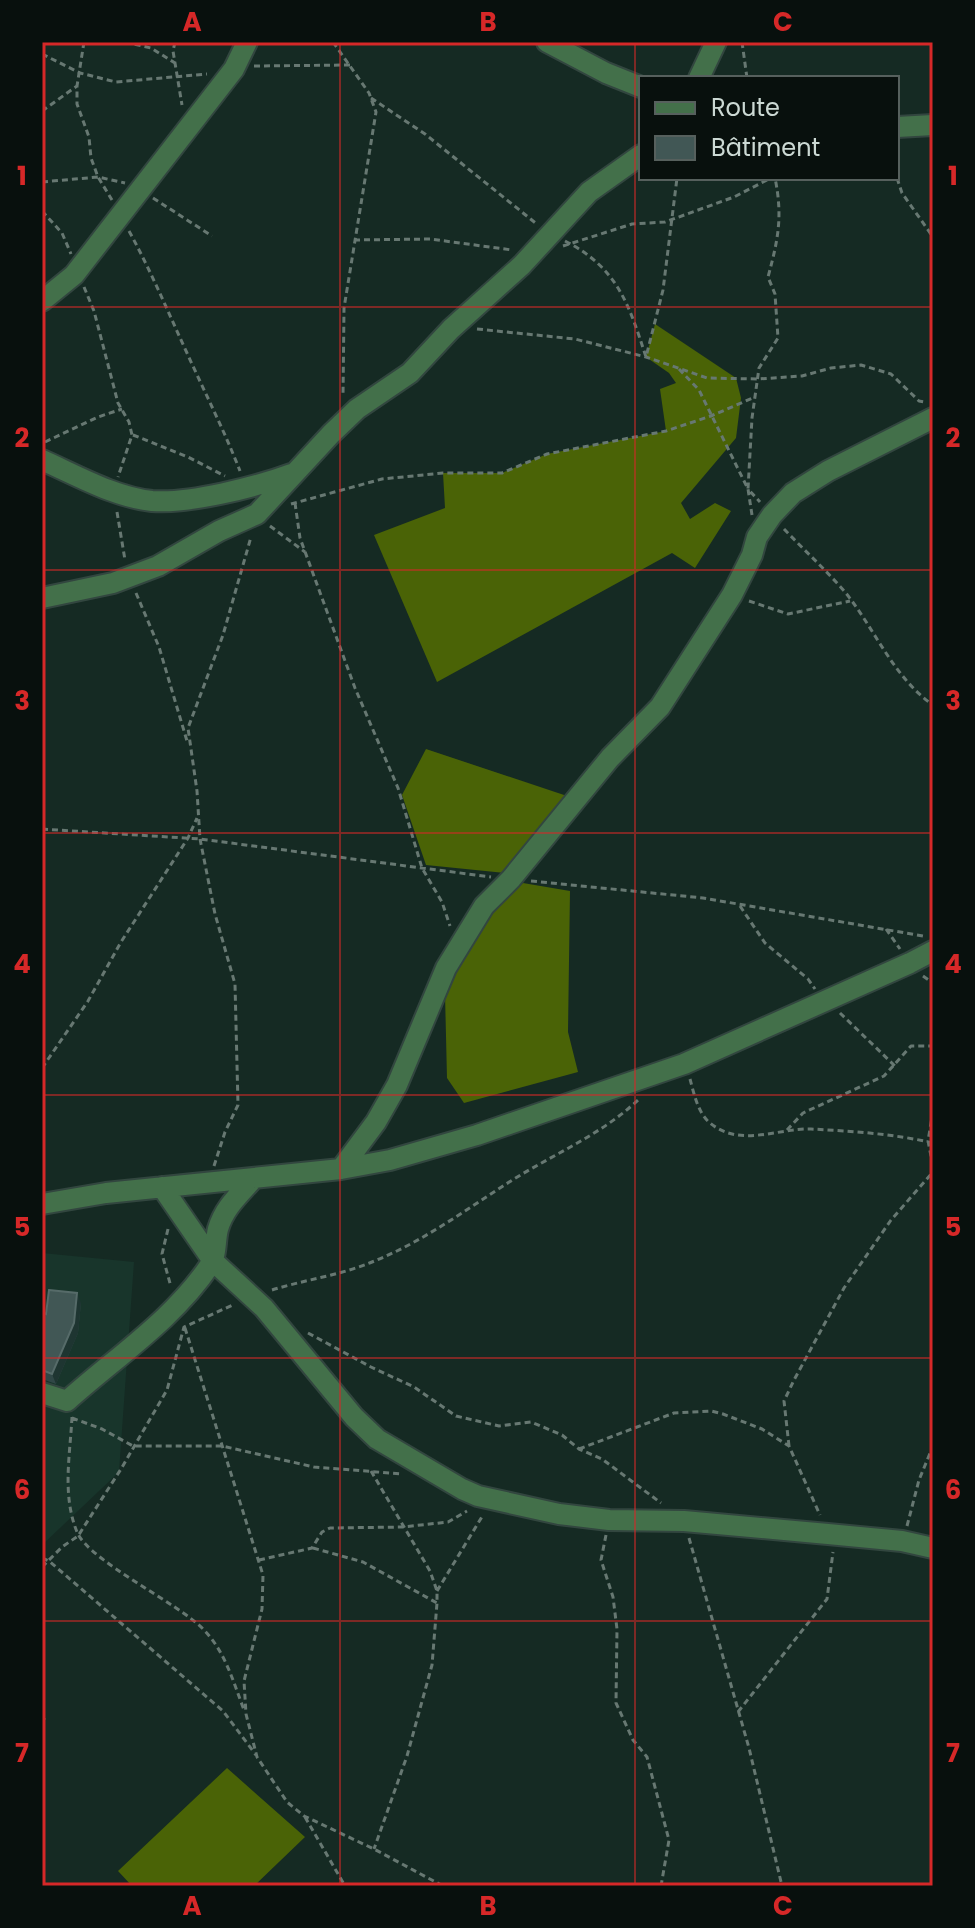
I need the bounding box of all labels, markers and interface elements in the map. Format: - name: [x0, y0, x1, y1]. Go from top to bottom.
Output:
- text: A: [182, 4, 202, 40]
- text: B: [479, 4, 497, 40]
- text: C: [773, 4, 793, 40]
- legend: [639, 76, 899, 180]
- text: Route: [711, 91, 780, 124]
- text: Bâtiment: [711, 131, 820, 164]
- text: 1: [17, 158, 27, 194]
- text: 1: [948, 158, 958, 194]
- text: 2: [15, 420, 30, 456]
- text: 2: [946, 420, 961, 456]
- text: 3: [14, 683, 30, 719]
- text: 3: [945, 683, 961, 719]
- text: 4: [13, 946, 31, 982]
- text: 4: [944, 946, 962, 982]
- text: 5: [14, 1209, 30, 1245]
- text: 5: [945, 1209, 961, 1245]
- text: 6: [14, 1472, 30, 1508]
- text: 6: [945, 1472, 961, 1508]
- text: 7: [15, 1735, 29, 1771]
- text: 7: [946, 1735, 960, 1771]
- text: A: [182, 1888, 202, 1924]
- text: B: [479, 1888, 497, 1924]
- text: C: [773, 1888, 793, 1924]

